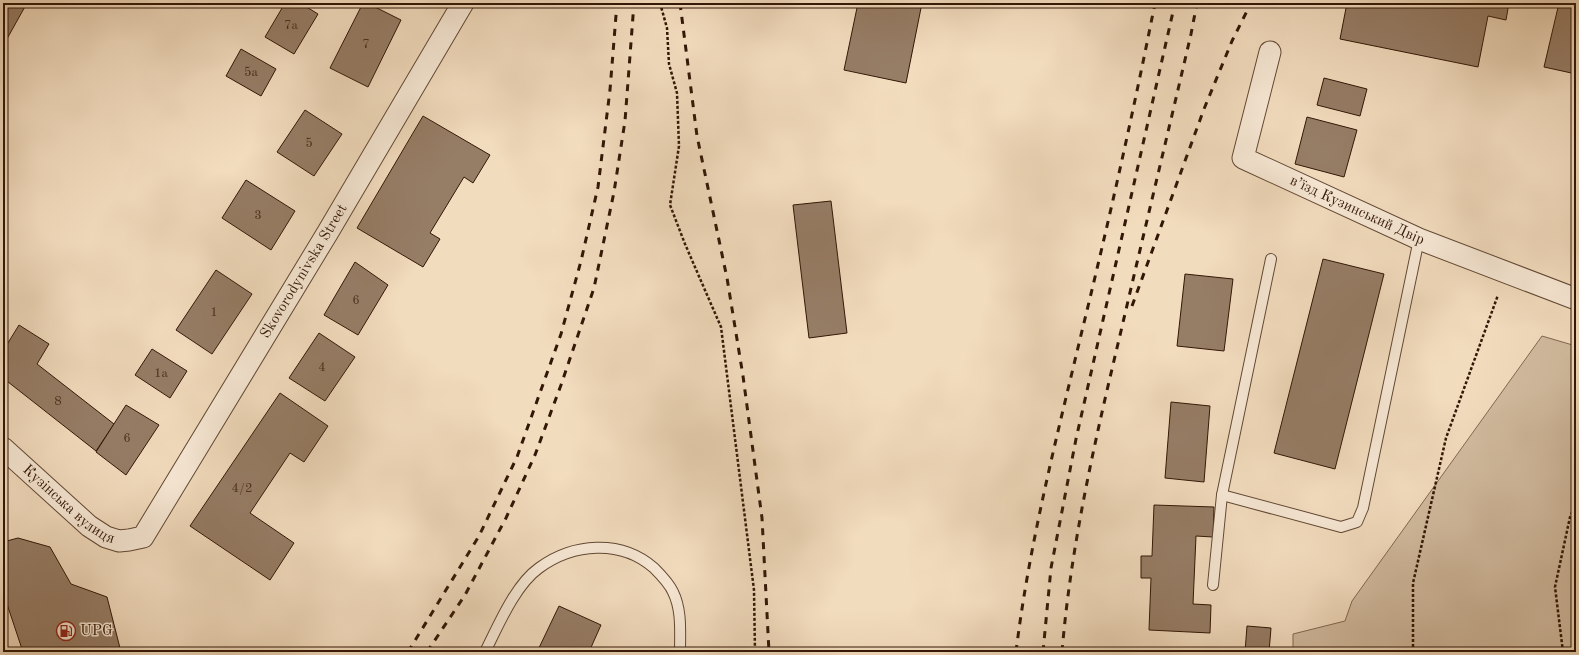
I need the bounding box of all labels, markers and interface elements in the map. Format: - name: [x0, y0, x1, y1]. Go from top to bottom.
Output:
- house number: 7а: [284, 19, 299, 32]
- house number: 7: [362, 38, 370, 51]
- house number: 5а: [244, 66, 259, 79]
- house number: 5: [305, 137, 313, 150]
- street label: в’їзд Кузинський Двір: [1288, 173, 1427, 248]
- street label: Skovorodynivska Street: [258, 202, 350, 341]
- house number: 3: [254, 209, 262, 222]
- house number: 6: [352, 294, 360, 307]
- house number: 1: [210, 306, 218, 319]
- house number: 4: [318, 361, 326, 374]
- house number: 1а: [154, 367, 169, 380]
- house number: 8: [54, 395, 62, 408]
- house number: 6: [123, 432, 131, 445]
- street label: Кузінська вулиця: [20, 462, 116, 547]
- house number: 4/2: [232, 482, 252, 495]
- fuel station icon: UPG: [55, 620, 77, 642]
- place label: UPG: [80, 624, 113, 639]

